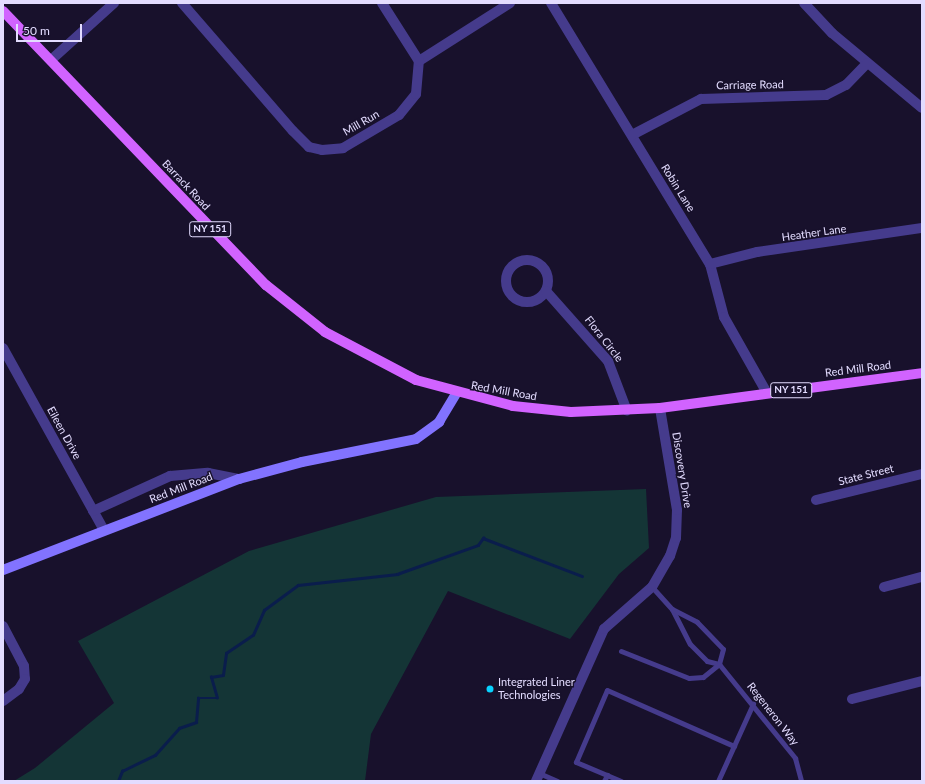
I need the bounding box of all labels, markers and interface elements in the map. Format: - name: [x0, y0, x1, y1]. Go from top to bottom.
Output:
- scale bar: [18, 16, 84, 42]
- text: 50 m: [23, 23, 50, 38]
- street label: Carriage Road: [716, 78, 784, 92]
- street label: Mill Run: [341, 107, 381, 139]
- street label: Barrack Road: [159, 157, 213, 213]
- street label: Robin Lane: [658, 162, 698, 214]
- road number: NY 151: [188, 221, 232, 237]
- street label: Heather Lane: [781, 222, 847, 244]
- street label: Flora Circle: [582, 313, 626, 365]
- street label: Red Mill Road: [824, 358, 892, 380]
- street label: Red Mill Road: [470, 379, 538, 403]
- road number: NY 151: [769, 382, 813, 398]
- street label: Eileen Drive: [44, 404, 84, 462]
- street label: Discovery Drive: [669, 431, 695, 509]
- street label: State Street: [837, 462, 895, 488]
- street label: Red Mill Road: [148, 470, 214, 506]
- place label: Integrated Liner Technologies: [498, 676, 575, 702]
- street label: Regeneron Way: [744, 680, 802, 748]
- marker: Integrated Liner Technologies: [485, 684, 495, 694]

